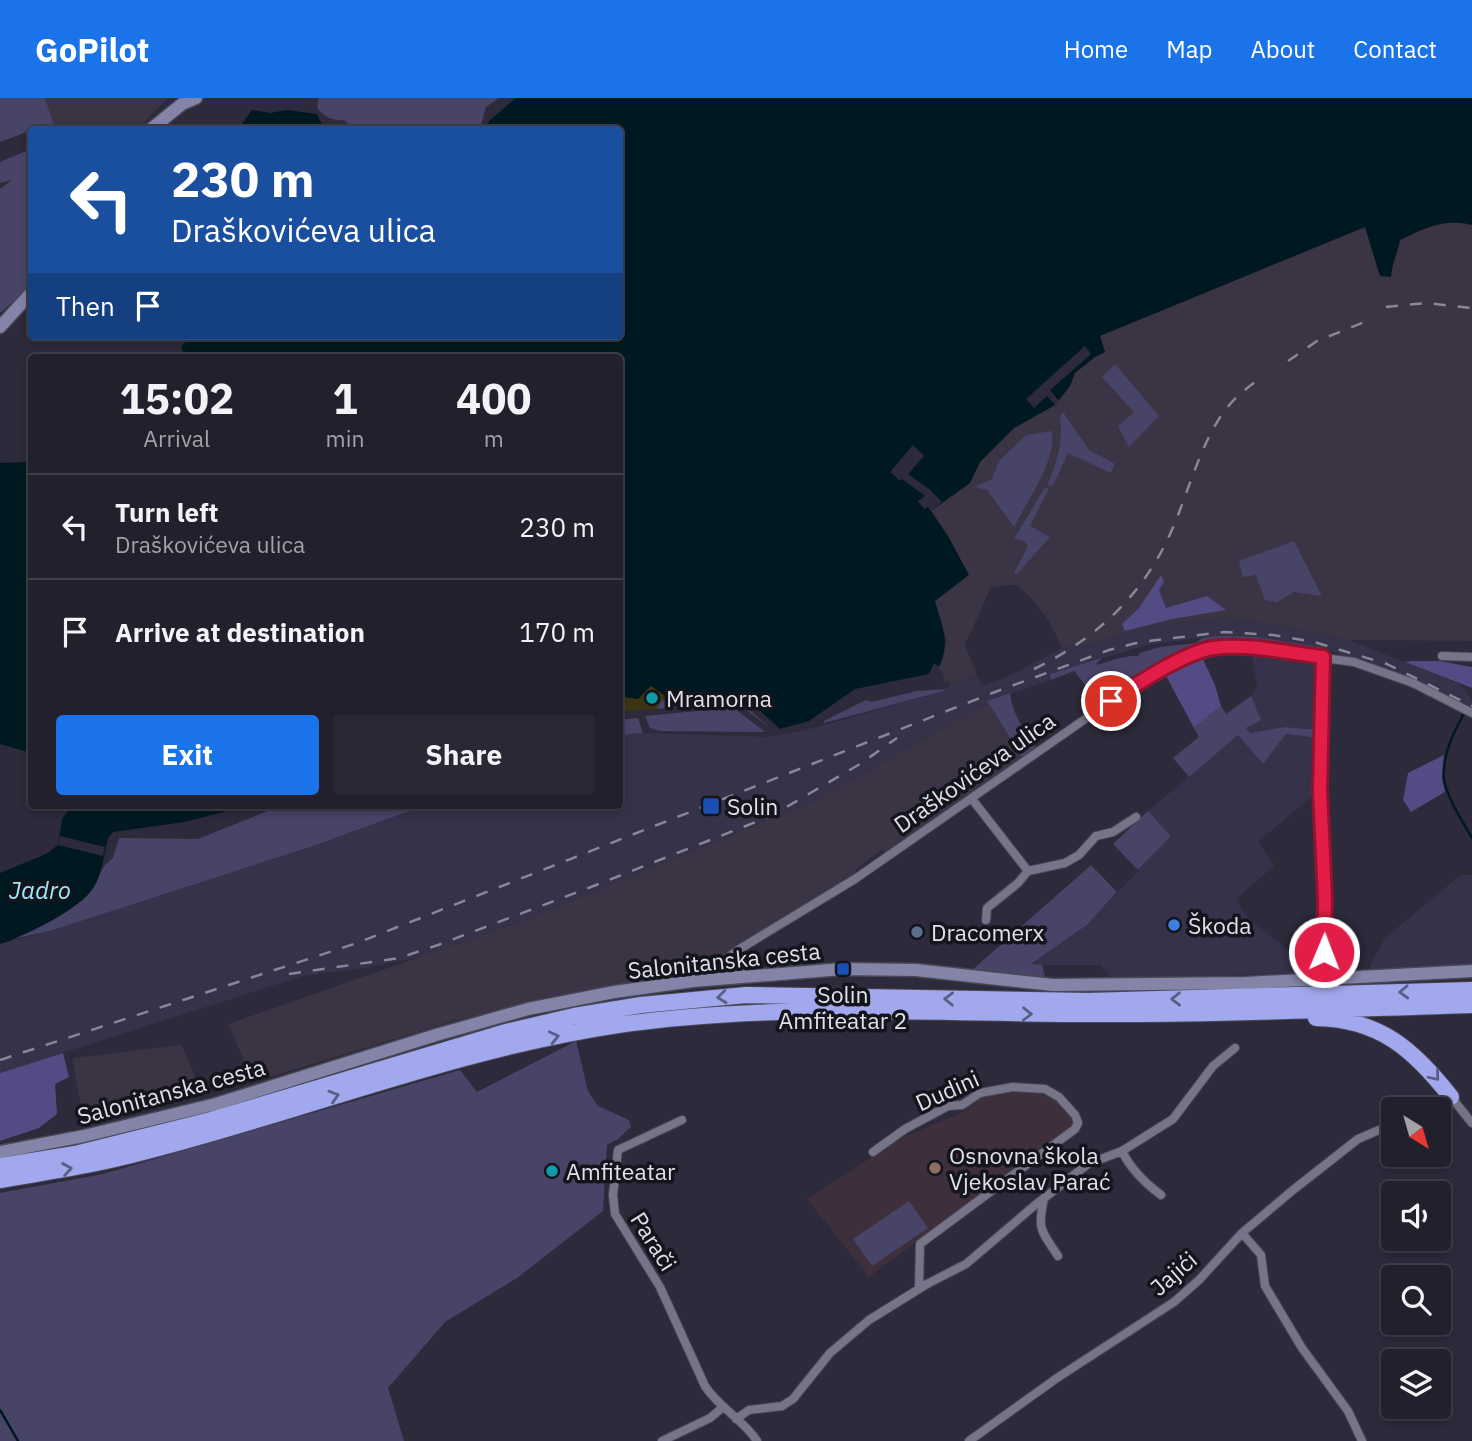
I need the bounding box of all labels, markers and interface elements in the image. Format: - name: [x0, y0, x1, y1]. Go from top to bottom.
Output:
- text: GoPilot: [35, 28, 149, 71]
- text: Home: [1064, 33, 1128, 65]
- text: Map: [1166, 33, 1212, 65]
- text: About: [1250, 33, 1315, 65]
- text: Contact: [1353, 33, 1437, 65]
- text: 230 m: [171, 147, 315, 210]
- icon: left: [56, 154, 147, 245]
- text: Draškovićeva ulica: [171, 209, 436, 251]
- icon: arrive: [129, 287, 167, 325]
- text: Then: [56, 289, 115, 323]
- text: 15:02: [119, 371, 234, 426]
- text: 1: [332, 371, 358, 426]
- text: 400: [456, 371, 532, 426]
- text: Arrival: [143, 423, 210, 453]
- text: min: [326, 423, 364, 453]
- text: m: [484, 423, 504, 453]
- text: Turn left: [115, 495, 218, 529]
- icon: left: [56, 508, 94, 546]
- text: 230 m: [519, 510, 595, 544]
- text: Draškovićeva ulica: [115, 529, 305, 559]
- icon: arrive: [56, 613, 94, 651]
- text: Arrive at destination: [115, 615, 365, 649]
- text: 170 m: [519, 615, 595, 649]
- pin: [1081, 671, 1141, 731]
- icon: arrive: [1092, 682, 1130, 720]
- place label: Mramorna: [666, 683, 772, 713]
- marker: Mramorna: [644, 690, 660, 706]
- street label: Draškovićeva ulica: [887, 705, 1061, 839]
- button: Exit: [56, 715, 319, 795]
- button: Share: [333, 715, 595, 795]
- place label: Solin: [727, 791, 778, 821]
- marker: Solin: [701, 796, 721, 816]
- water label: Jadro: [9, 874, 71, 906]
- place label: Škoda: [1188, 910, 1252, 940]
- position arrow: [1287, 915, 1361, 989]
- place label: Dracomerx: [931, 917, 1045, 947]
- marker: Škoda: [1166, 917, 1182, 933]
- marker: Dracomerx: [909, 924, 925, 940]
- street label: Salonitanska cesta: [626, 935, 822, 985]
- marker: Solin Amfiteatar 2: [835, 961, 851, 977]
- place label: Solin Amfiteatar 2: [779, 979, 907, 1035]
- one-way arrow: [1398, 984, 1409, 999]
- one-way arrow: [716, 989, 727, 1004]
- one-way arrow: [943, 991, 954, 1007]
- one-way arrow: [1171, 991, 1181, 1007]
- one-way arrow: [1023, 1006, 1033, 1022]
- one-way arrow: [548, 1031, 560, 1046]
- street label: Salonitanska cesta: [74, 1051, 268, 1131]
- street label: Dudini: [911, 1063, 983, 1117]
- one-way arrow: [1426, 1068, 1439, 1081]
- one-way arrow: [328, 1090, 340, 1105]
- north arrow: [1381, 1097, 1451, 1167]
- map controls: [1381, 1097, 1451, 1419]
- place label: Osnovna škola Vjekoslav Parać: [949, 1140, 1110, 1196]
- place label: Amfiteatar: [566, 1156, 676, 1186]
- marker: Osnovna škola Vjekoslav Parać: [927, 1160, 943, 1176]
- one-way arrow: [61, 1162, 73, 1177]
- marker: Amfiteatar: [544, 1163, 560, 1179]
- button: sound: [1381, 1181, 1451, 1251]
- street label: Parači: [624, 1206, 684, 1276]
- street label: Jajići: [1143, 1244, 1203, 1302]
- button: search: [1381, 1265, 1451, 1335]
- button: layers: [1381, 1349, 1451, 1419]

